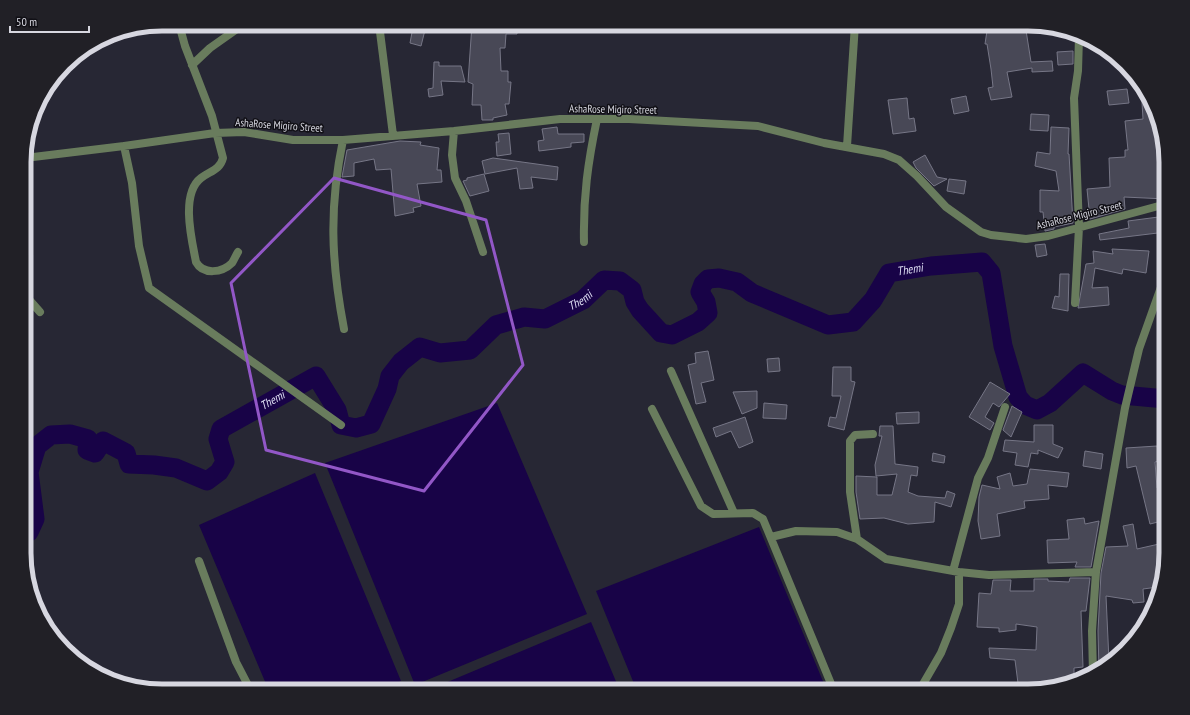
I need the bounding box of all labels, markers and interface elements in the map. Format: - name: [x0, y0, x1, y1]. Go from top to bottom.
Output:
- scale bar: [10, 8, 89, 34]
- text: 50 m: [16, 14, 37, 29]
- street label: AshaRose Migiro Street: [569, 101, 657, 117]
- street label: AshaRose Migiro Street: [235, 115, 323, 135]
- street label: AshaRose Migiro Street: [1035, 198, 1123, 232]
- water label: Themi: [896, 259, 925, 279]
- water label: Themi: [565, 286, 596, 313]
- water label: Themi: [257, 386, 288, 413]

